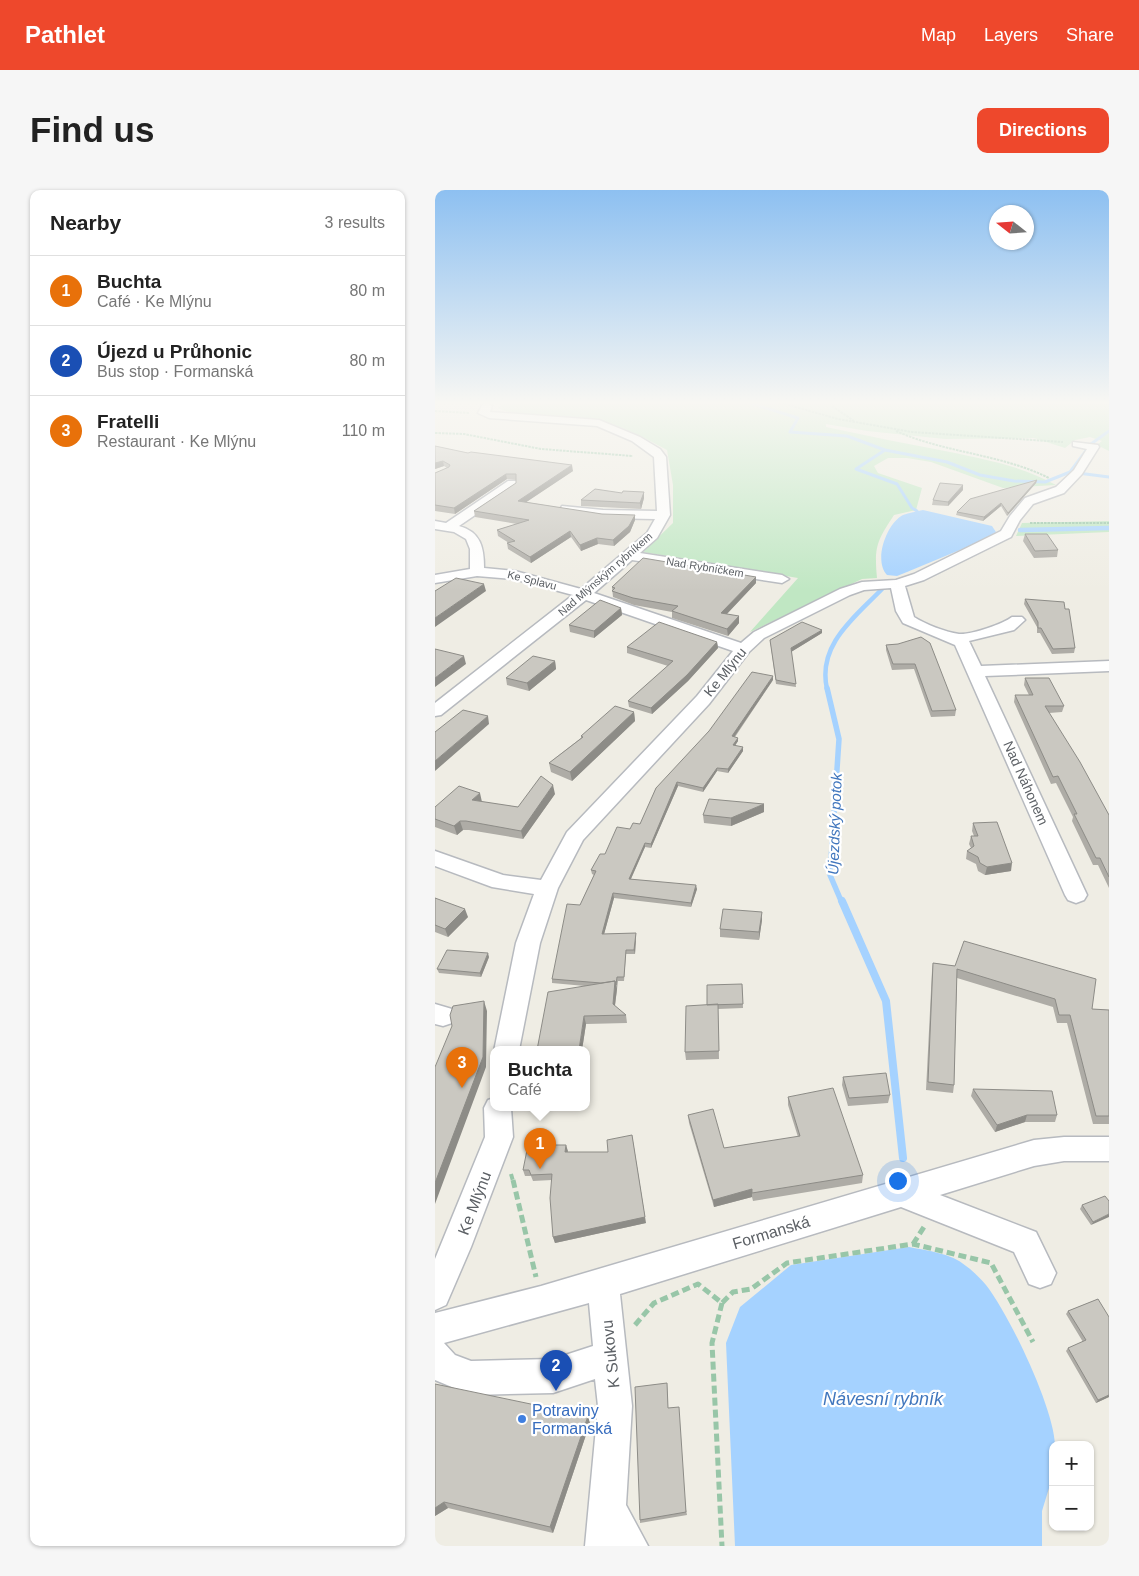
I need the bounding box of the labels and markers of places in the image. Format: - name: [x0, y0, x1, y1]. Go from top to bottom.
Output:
- pin: 3: [446, 1047, 478, 1088]
- pin: 1: [524, 1128, 556, 1169]
- pin: 2: [540, 1350, 572, 1391]
- place label: Potraviny Formanská: [532, 1402, 612, 1437]
- marker: Potraviny Formanská: [516, 1413, 528, 1425]

